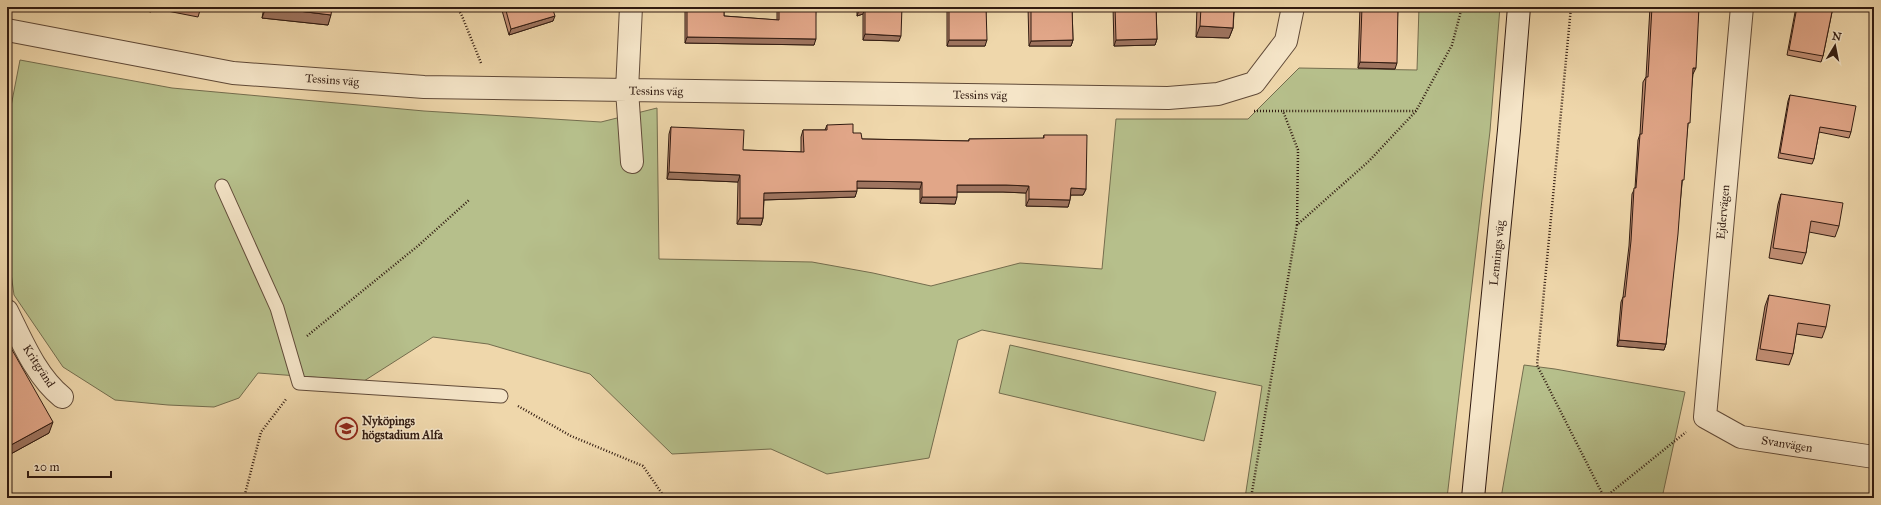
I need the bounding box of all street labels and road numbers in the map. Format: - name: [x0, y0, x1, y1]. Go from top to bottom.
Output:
- street label: Tessins väg: [304, 71, 360, 90]
- street label: Tessins väg: [629, 84, 684, 99]
- street label: Tessins väg: [953, 88, 1008, 103]
- street label: Ejdervägen: [1714, 183, 1733, 240]
- street label: Lennings väg: [1487, 219, 1508, 286]
- street label: Kritgränd: [19, 342, 58, 391]
- street label: Svanvägen: [1760, 433, 1814, 456]

